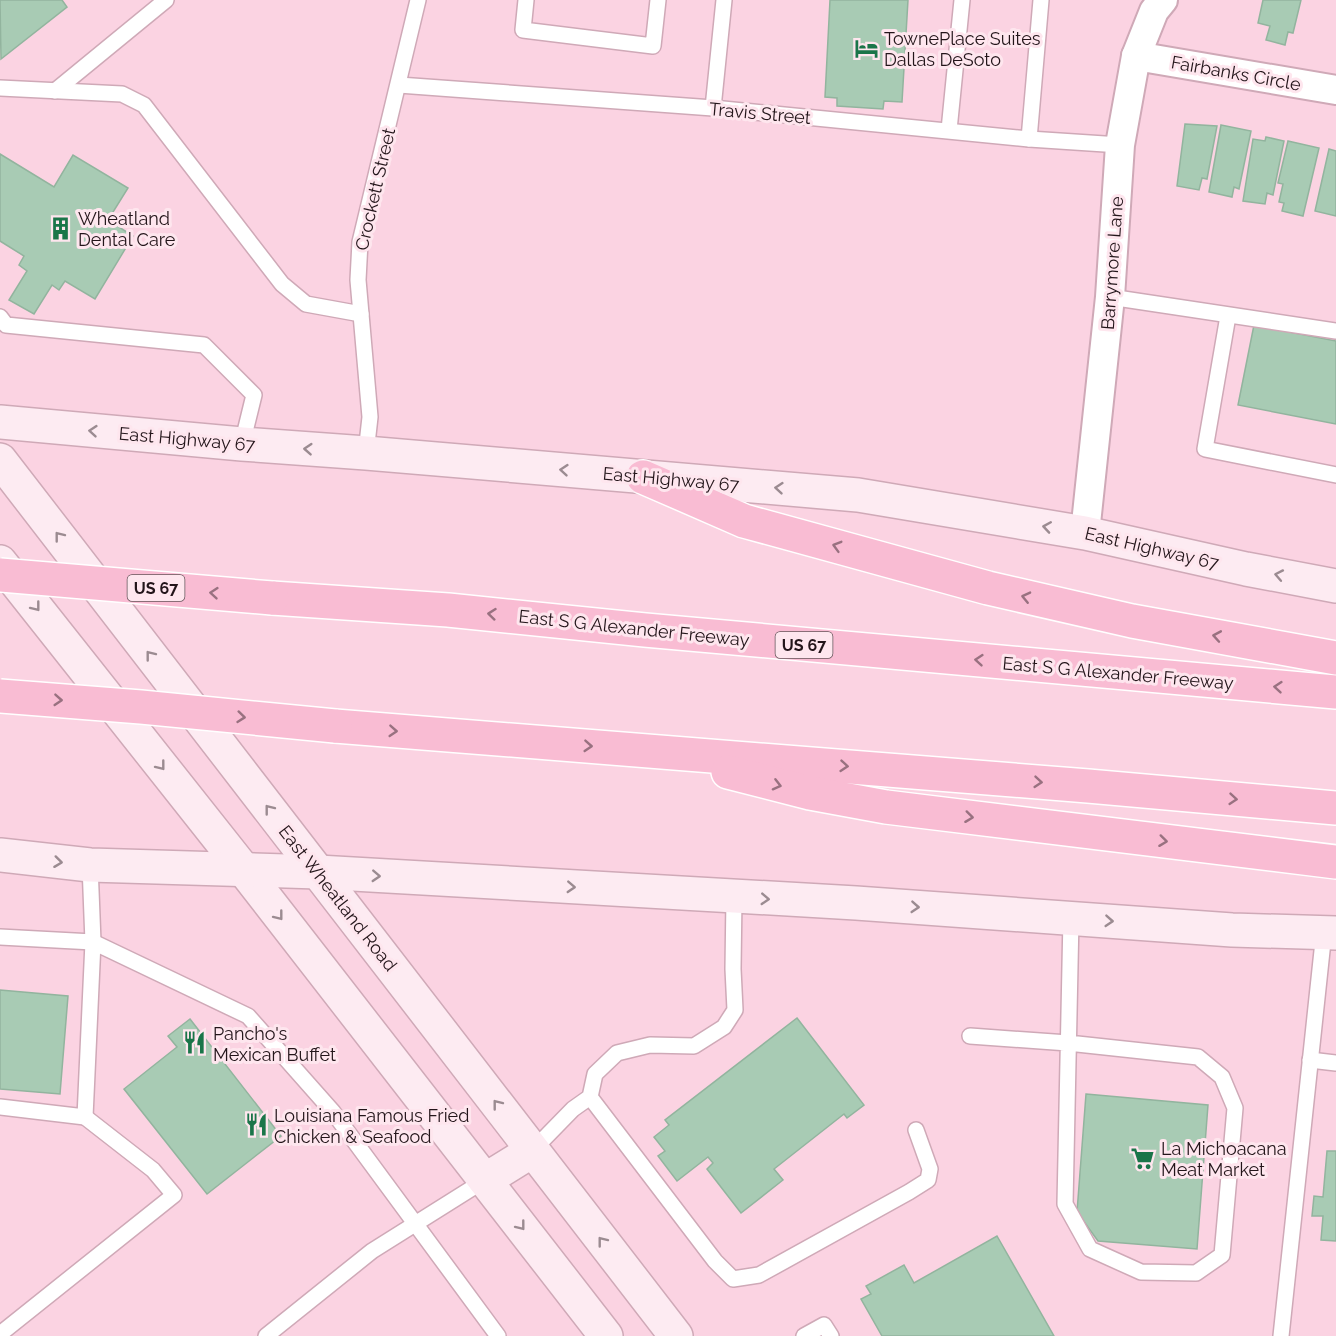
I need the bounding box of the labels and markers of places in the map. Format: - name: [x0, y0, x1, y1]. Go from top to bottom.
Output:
- place label: TownePlace Suites Dallas DeSoto: [884, 28, 1041, 70]
- hotel icon: TownePlace Suites Dallas DeSoto: [853, 35, 879, 61]
- place label: Wheatland Dental Care: [78, 208, 176, 250]
- building icon: Wheatland Dental Care: [47, 215, 73, 241]
- place label: Pancho's Mexican Buffet: [213, 1023, 336, 1065]
- restaurant icon: Pancho's Mexican Buffet: [182, 1030, 208, 1056]
- place label: Louisiana Famous Fried Chicken & Seafood: [274, 1105, 469, 1147]
- restaurant icon: Louisiana Famous Fried Chicken & Seafood: [243, 1112, 269, 1138]
- place label: La Michoacana Meat Market: [1161, 1138, 1287, 1180]
- supermarket icon: La Michoacana Meat Market: [1130, 1145, 1156, 1171]

